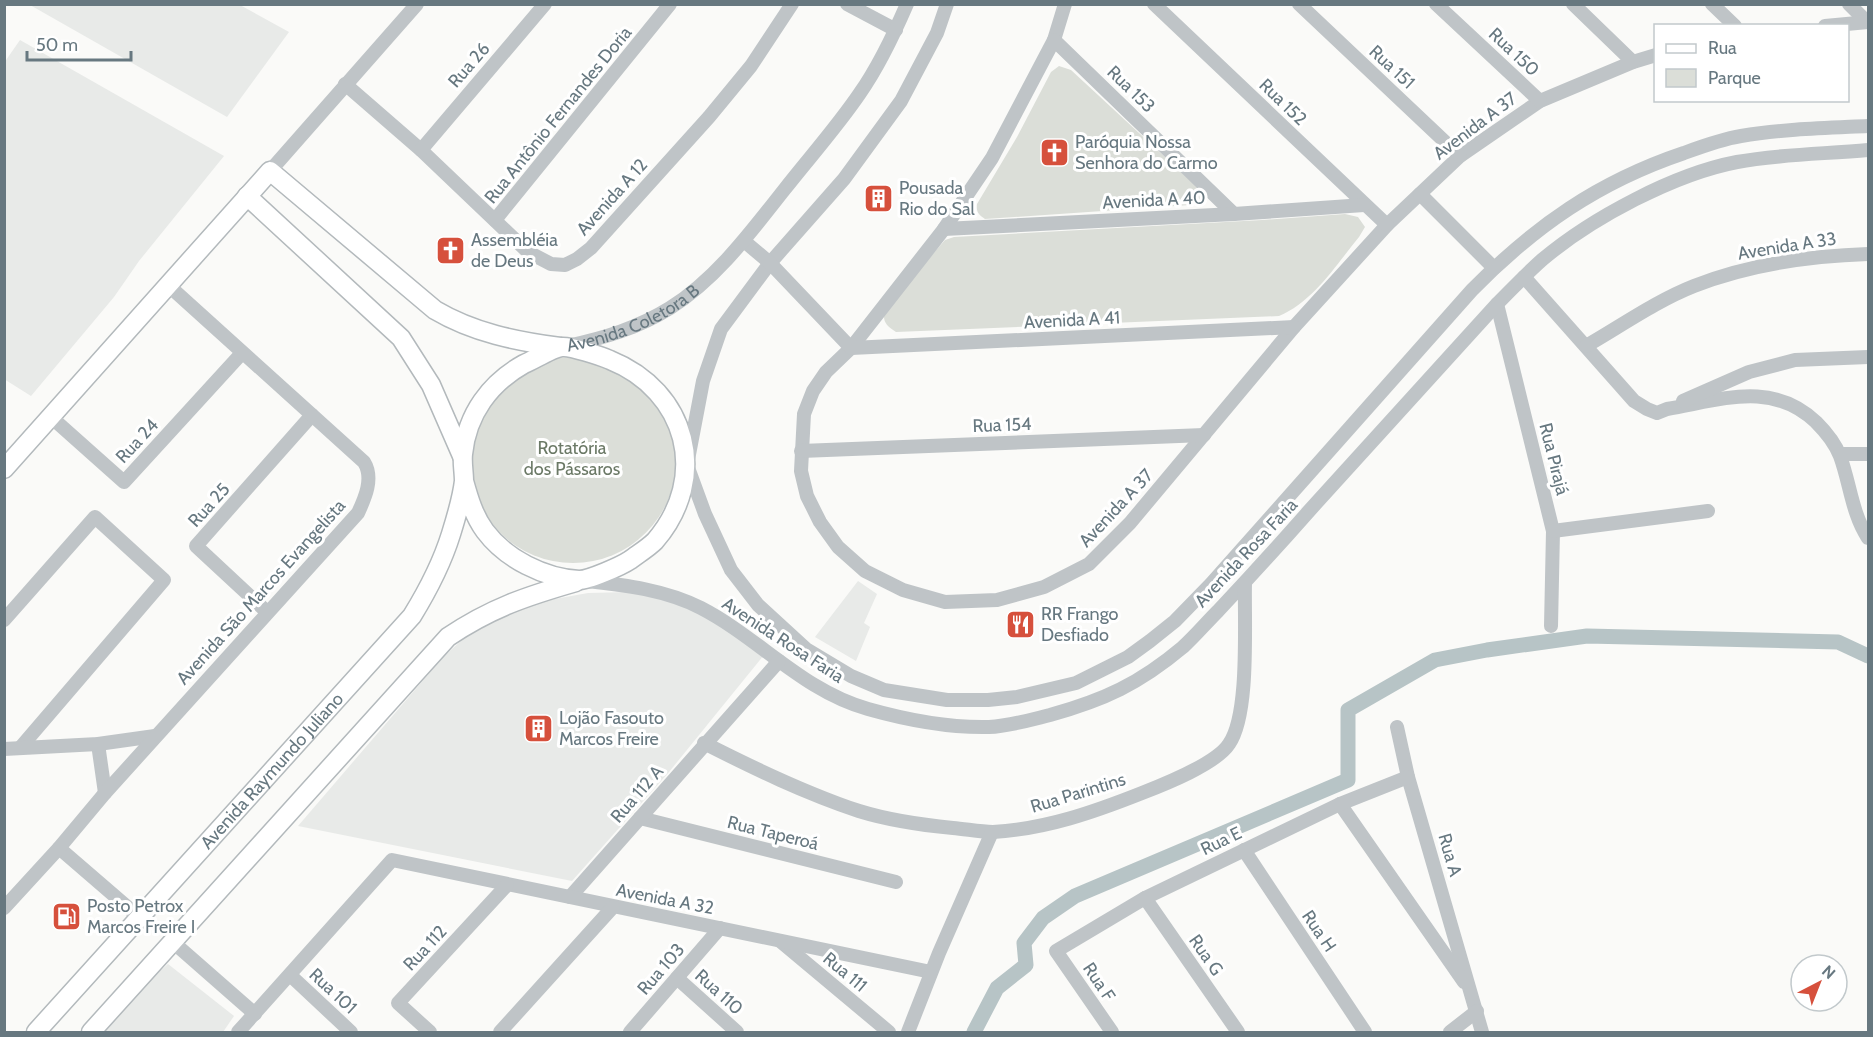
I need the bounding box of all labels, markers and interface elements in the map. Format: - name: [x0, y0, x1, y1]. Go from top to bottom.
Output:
- street label: Rua Antônio Fernandes Doria: [480, 22, 636, 208]
- street label: Rua 150: [1484, 23, 1544, 81]
- scale bar: [27, 24, 130, 62]
- legend: [1654, 24, 1849, 102]
- text: 50 m: [36, 34, 78, 56]
- text: Rua: [1708, 37, 1737, 59]
- street label: Rua 26: [444, 38, 494, 92]
- street label: Rua 151: [1365, 40, 1419, 94]
- street label: Rua 153: [1102, 61, 1160, 117]
- text: Parque: [1708, 67, 1761, 89]
- street label: Rua 152: [1255, 74, 1311, 130]
- street label: Avenida A 37: [1429, 87, 1521, 165]
- place label: Paróquia Nossa Senhora do Carmo: [1075, 131, 1218, 174]
- church icon: Paróquia Nossa Senhora do Carmo: [1038, 136, 1070, 168]
- street label: Avenida A 12: [572, 154, 652, 240]
- place label: Pousada Rio do Sal: [899, 177, 976, 220]
- building icon: Pousada Rio do Sal: [862, 182, 894, 214]
- street label: Avenida A 40: [1102, 186, 1206, 214]
- street label: Avenida A 33: [1736, 227, 1838, 265]
- place label: Assembléia de Deus: [471, 229, 558, 272]
- church icon: Assembléia de Deus: [434, 234, 466, 266]
- street label: Avenida Coletora B: [565, 279, 704, 357]
- street label: Avenida A 41: [1023, 306, 1121, 334]
- street label: Rua 154: [972, 413, 1032, 437]
- street label: Rua 24: [111, 414, 163, 468]
- street label: Rua Pirajá: [1534, 421, 1574, 498]
- park label: Rotatória dos Pássaros: [524, 437, 620, 480]
- street label: Avenida A 37: [1074, 464, 1158, 552]
- street label: Rua 25: [183, 478, 235, 532]
- street label: Avenida Rosa Faria: [1190, 494, 1302, 612]
- street label: Avenida São Marcos Evangelista: [172, 495, 350, 689]
- street label: Avenida Rosa Faria: [718, 592, 848, 688]
- place label: RR Frango Desfiado: [1041, 603, 1119, 646]
- restaurant icon: RR Frango Desfiado: [1004, 608, 1036, 640]
- street label: Avenida Raymundo Juliano: [196, 688, 348, 854]
- place label: Lojão Fasouto Marcos Freire: [559, 707, 664, 750]
- building icon: Lojão Fasouto Marcos Freire: [522, 712, 554, 744]
- street label: Rua 112 A: [606, 761, 668, 827]
- street label: Rua Parintins: [1028, 768, 1128, 818]
- street label: Rua Taperoá: [725, 811, 821, 855]
- street label: Rua E: [1197, 822, 1245, 860]
- street label: Rua A: [1433, 831, 1467, 879]
- street label: Avenida A 32: [614, 879, 716, 919]
- place label: Posto Petrox Marcos Freire I: [87, 895, 195, 938]
- fuel station icon: Posto Petrox Marcos Freire I: [50, 900, 82, 932]
- street label: Rua H: [1297, 906, 1341, 956]
- street label: Rua 112: [399, 921, 451, 975]
- street label: Rua G: [1184, 930, 1228, 980]
- street label: Rua 103: [633, 939, 689, 999]
- street label: Rua 111: [819, 947, 871, 997]
- north arrow: [1789, 953, 1849, 1013]
- street label: Rua F: [1078, 958, 1120, 1006]
- text: N: [1818, 961, 1839, 983]
- street label: Rua 101: [305, 963, 361, 1019]
- street label: Rua 110: [690, 965, 748, 1019]

